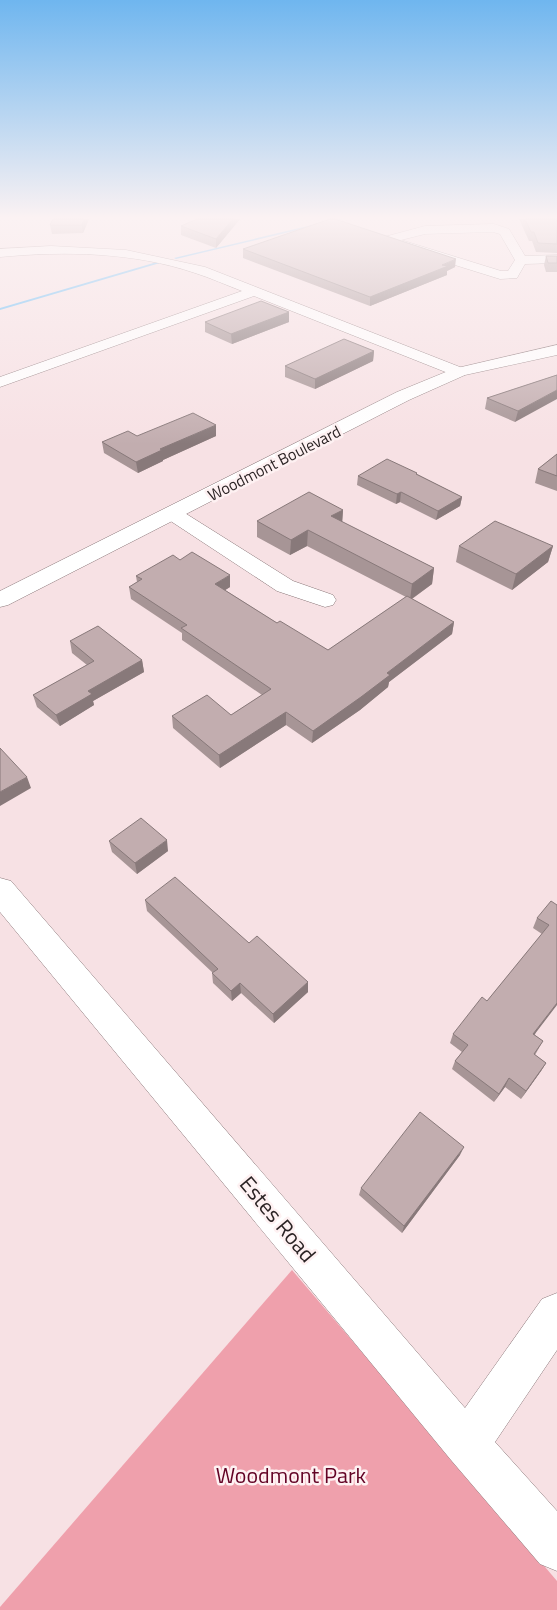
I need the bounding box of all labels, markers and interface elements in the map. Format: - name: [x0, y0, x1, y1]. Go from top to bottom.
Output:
- street label: Woodmont Boulevard: [203, 419, 345, 507]
- street label: Estes Road: [232, 1168, 324, 1270]
- park label: Woodmont Park: [216, 1458, 367, 1492]

